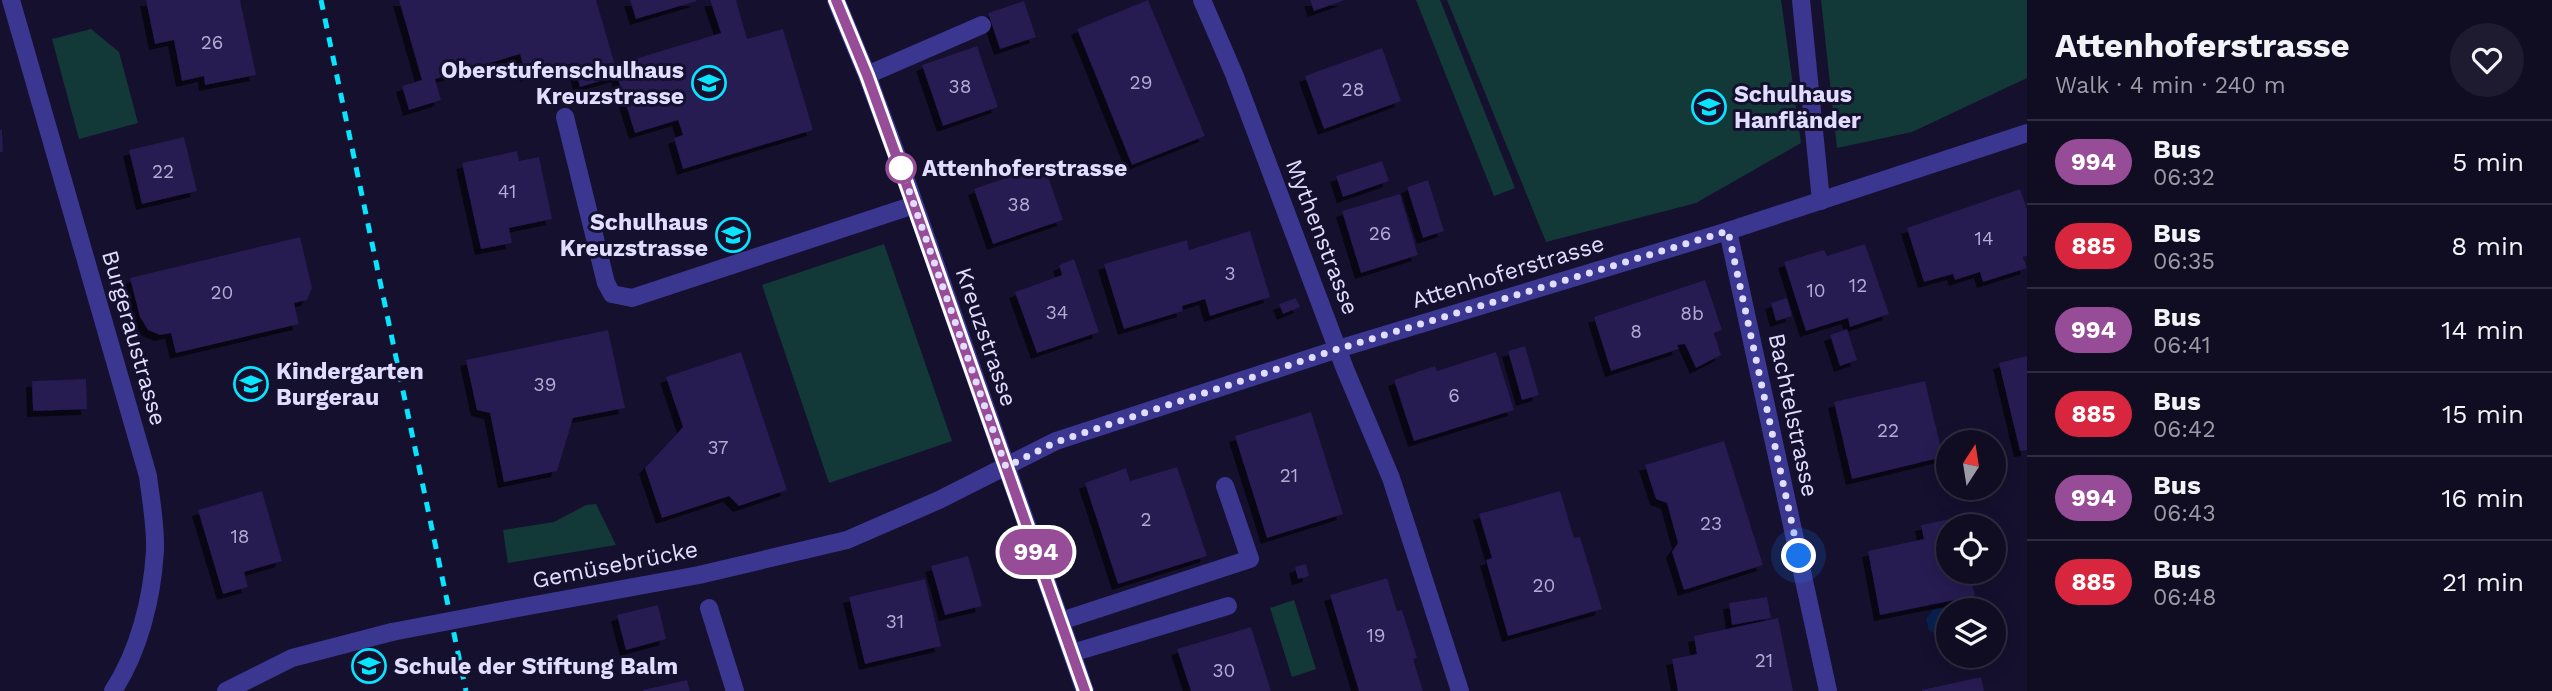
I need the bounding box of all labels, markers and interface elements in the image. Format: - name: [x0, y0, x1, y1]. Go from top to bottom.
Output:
- button: heart: [2450, 23, 2524, 97]
- text: Attenhoferstrasse: [2055, 26, 2350, 65]
- house number: 26: [201, 31, 223, 54]
- place label: Oberstufenschulhaus Kreuzstrasse: [441, 57, 684, 110]
- school or university icon: Oberstufenschulhaus Kreuzstrasse: [690, 64, 728, 102]
- house number: 29: [1130, 71, 1152, 94]
- text: Walk · 4 min · 240 m: [2055, 72, 2286, 99]
- house number: 38: [949, 75, 971, 98]
- house number: 28: [1342, 78, 1364, 101]
- place label: Schulhaus Hanfländer: [1734, 81, 1861, 134]
- school or university icon: Schulhaus Hanfländer: [1690, 88, 1728, 126]
- text: Bus: [2153, 134, 2201, 164]
- text: 5 min: [2452, 147, 2524, 177]
- text: 994: [2071, 148, 2116, 176]
- marker: Attenhoferstrasse: [886, 153, 916, 183]
- place label: Attenhoferstrasse: [922, 155, 1127, 182]
- street label: Mythenstrasse: [1280, 155, 1364, 319]
- house number: 22: [152, 160, 174, 183]
- text: 06:32: [2153, 164, 2215, 191]
- house number: 41: [498, 180, 516, 203]
- house number: 38: [1008, 193, 1030, 216]
- place label: Schulhaus Kreuzstrasse: [560, 209, 708, 262]
- school or university icon: Schulhaus Kreuzstrasse: [714, 216, 752, 254]
- text: Bus: [2153, 218, 2201, 248]
- house number: 26: [1369, 222, 1391, 245]
- house number: 14: [1974, 227, 1994, 250]
- street label: Attenhoferstrasse: [1409, 230, 1607, 314]
- text: 8 min: [2451, 231, 2524, 261]
- text: 885: [2071, 232, 2116, 260]
- street label: Burgeraustrasse: [96, 247, 172, 429]
- text: 06:35: [2153, 248, 2215, 275]
- house number: 3: [1224, 262, 1236, 285]
- street label: Kreuzstrasse: [950, 264, 1022, 410]
- house number: 12: [1849, 274, 1867, 297]
- house number: 10: [1806, 279, 1826, 302]
- house number: 20: [211, 281, 233, 304]
- house number: 34: [1046, 301, 1068, 324]
- house number: 8b: [1680, 302, 1704, 325]
- text: Bus: [2153, 302, 2201, 332]
- text: 14 min: [2441, 315, 2524, 345]
- text: 994: [2071, 316, 2116, 344]
- house number: 8: [1630, 320, 1642, 343]
- street label: Bachtelstrasse: [1763, 331, 1823, 499]
- text: 06:41: [2153, 332, 2211, 359]
- place label: Kindergarten Burgerau: [276, 358, 424, 411]
- school or university icon: Kindergarten Burgerau: [232, 365, 270, 403]
- house number: 39: [534, 373, 556, 396]
- house number: 6: [1448, 384, 1460, 407]
- text: Bus: [2153, 386, 2201, 416]
- text: 15 min: [2442, 399, 2524, 429]
- text: 885: [2071, 400, 2116, 428]
- text: 06:42: [2153, 416, 2216, 443]
- house number: 22: [1877, 419, 1899, 442]
- north arrow: [1936, 430, 2006, 500]
- map controls: [1936, 430, 2006, 668]
- house number: 37: [708, 436, 728, 459]
- house number: 21: [1280, 464, 1298, 487]
- text: Bus: [2153, 470, 2201, 500]
- text: 16 min: [2441, 483, 2524, 513]
- text: 994: [2071, 484, 2116, 512]
- text: 06:43: [2153, 500, 2216, 527]
- house number: 2: [1140, 508, 1152, 531]
- house number: 23: [1700, 512, 1722, 535]
- button: locate: [1936, 514, 2006, 584]
- house number: 18: [230, 525, 250, 548]
- line badge: 994: [996, 529, 1076, 575]
- street label: Gemüsebrücke: [530, 536, 700, 594]
- text: 994: [1013, 538, 1059, 566]
- your location: [1781, 538, 1816, 573]
- text: Bus: [2153, 554, 2201, 584]
- text: 21 min: [2442, 567, 2524, 597]
- text: 885: [2071, 568, 2116, 596]
- house number: 20: [1533, 574, 1555, 597]
- text: 06:48: [2153, 584, 2216, 611]
- button: layers: [1936, 598, 2006, 668]
- house number: 31: [886, 610, 904, 633]
- house number: 19: [1366, 624, 1386, 647]
- school or university icon: Schule der Stiftung Balm: [350, 647, 388, 685]
- house number: 21: [1755, 649, 1773, 672]
- place label: Schule der Stiftung Balm: [394, 653, 678, 680]
- house number: 30: [1213, 659, 1235, 682]

